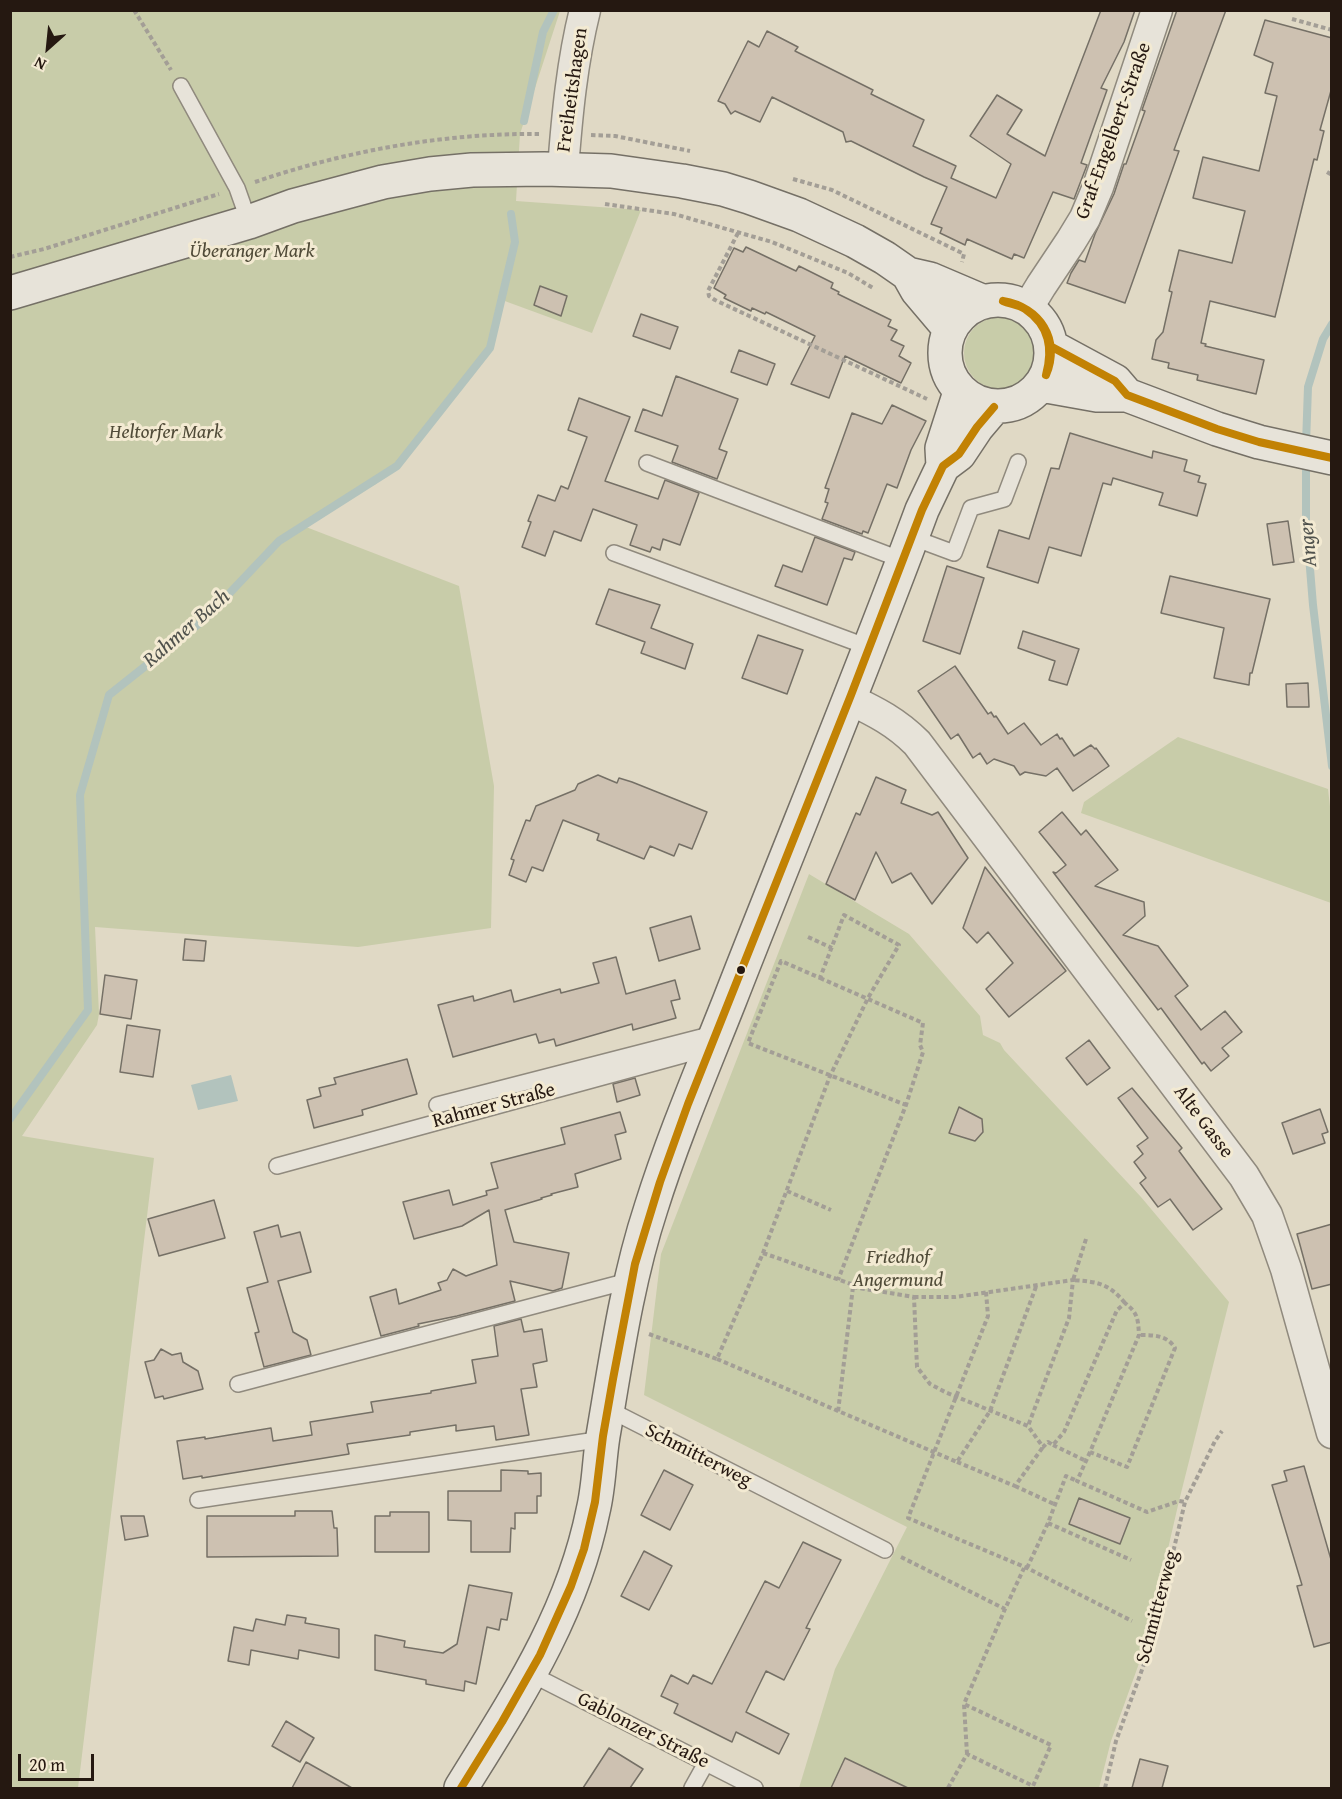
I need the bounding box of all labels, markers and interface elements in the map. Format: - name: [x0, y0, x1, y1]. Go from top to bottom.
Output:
- north arrow: [18, 18, 78, 78]
- street label: Freiheitshagen: [552, 26, 594, 154]
- street label: Graf-Engelbert-Straße: [1071, 39, 1157, 223]
- text: N: [30, 51, 50, 77]
- park label: Überanger Mark: [189, 240, 315, 264]
- park label: Heltorfer Mark: [109, 421, 223, 445]
- water label: Anger: [1294, 518, 1324, 568]
- water label: Rahmer Bach: [139, 585, 235, 673]
- unlabelled marker: [735, 964, 747, 976]
- street label: Rahmer Straße: [430, 1078, 558, 1134]
- street label: Alte Gasse: [1168, 1081, 1238, 1163]
- park label: Friedhof Angermund: [853, 1246, 943, 1293]
- street label: Schmitterweg: [641, 1419, 755, 1493]
- street label: Schmitterweg: [1131, 1548, 1185, 1666]
- street label: Gablonzer Straße: [573, 1687, 713, 1775]
- scale bar: [21, 1742, 98, 1780]
- text: 20 m: [29, 1751, 65, 1778]

